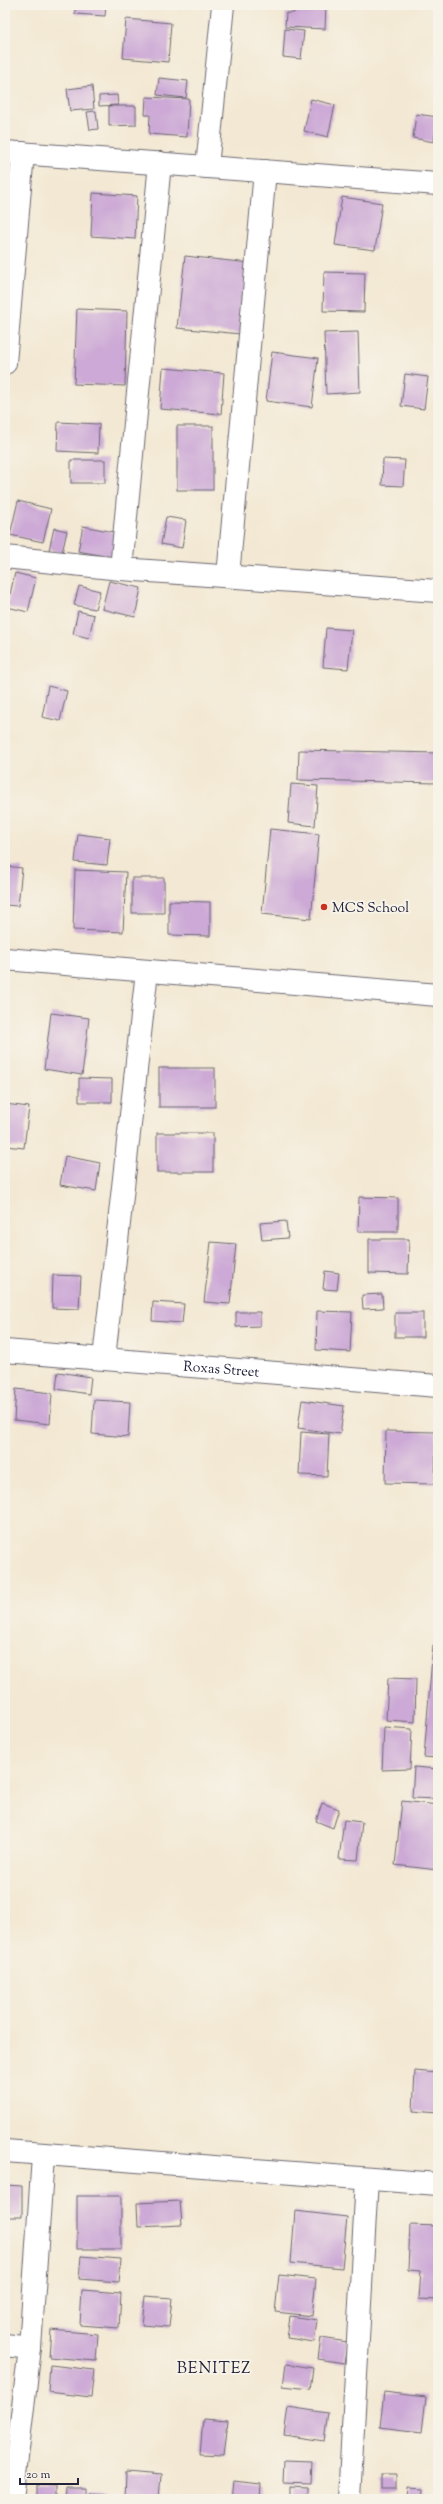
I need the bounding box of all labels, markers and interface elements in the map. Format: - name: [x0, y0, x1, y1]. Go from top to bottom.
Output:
- place label: MCS School: [332, 899, 409, 919]
- marker: MCS School: [319, 902, 329, 912]
- street label: Roxas Street: [182, 1357, 260, 1384]
- district label: BENITEZ: [177, 2358, 251, 2381]
- scale bar: [20, 2460, 78, 2486]
- text: 20 m: [26, 2466, 51, 2484]

